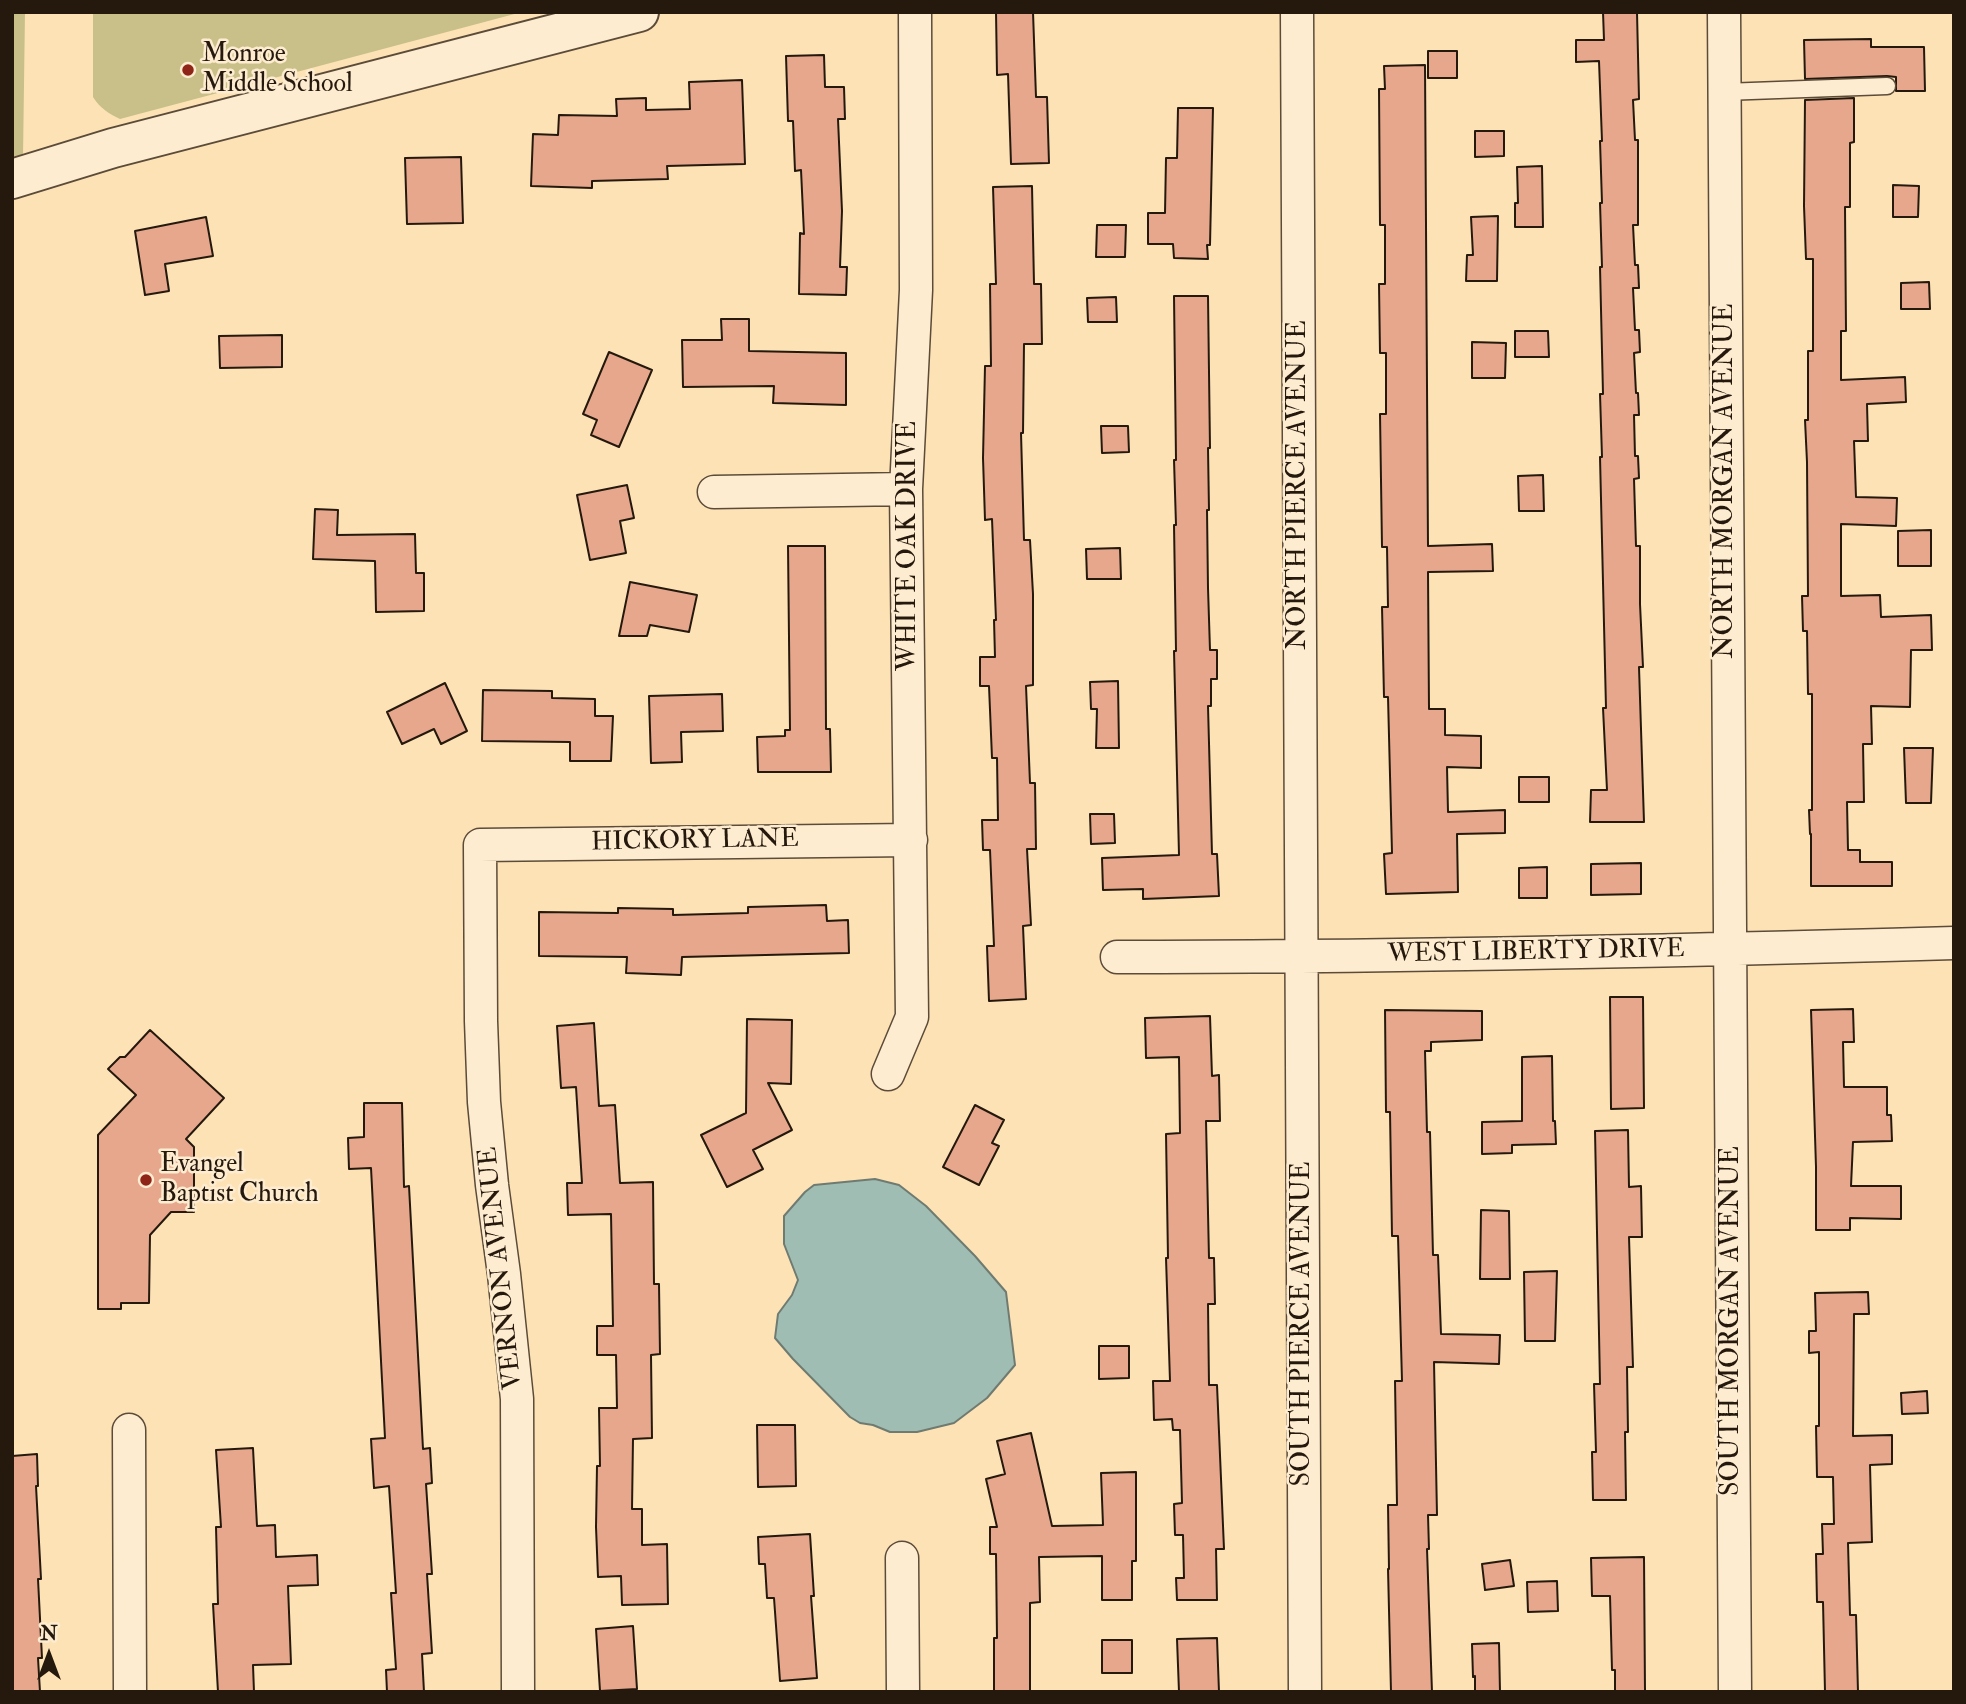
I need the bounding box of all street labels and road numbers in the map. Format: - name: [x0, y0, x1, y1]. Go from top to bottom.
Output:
- street label: NORTH MORGAN AVENUE: [1710, 304, 1742, 658]
- street label: NORTH PIERCE AVENUE: [1283, 320, 1315, 650]
- street label: WHITE OAK DRIVE: [893, 421, 925, 671]
- street label: HICKORY LANE: [591, 825, 799, 859]
- street label: WEST LIBERTY DRIVE: [1387, 935, 1685, 971]
- street label: VERNON AVENUE: [474, 1145, 530, 1391]
- street label: SOUTH MORGAN AVENUE: [1716, 1146, 1748, 1496]
- street label: SOUTH PIERCE AVENUE: [1287, 1162, 1319, 1486]

